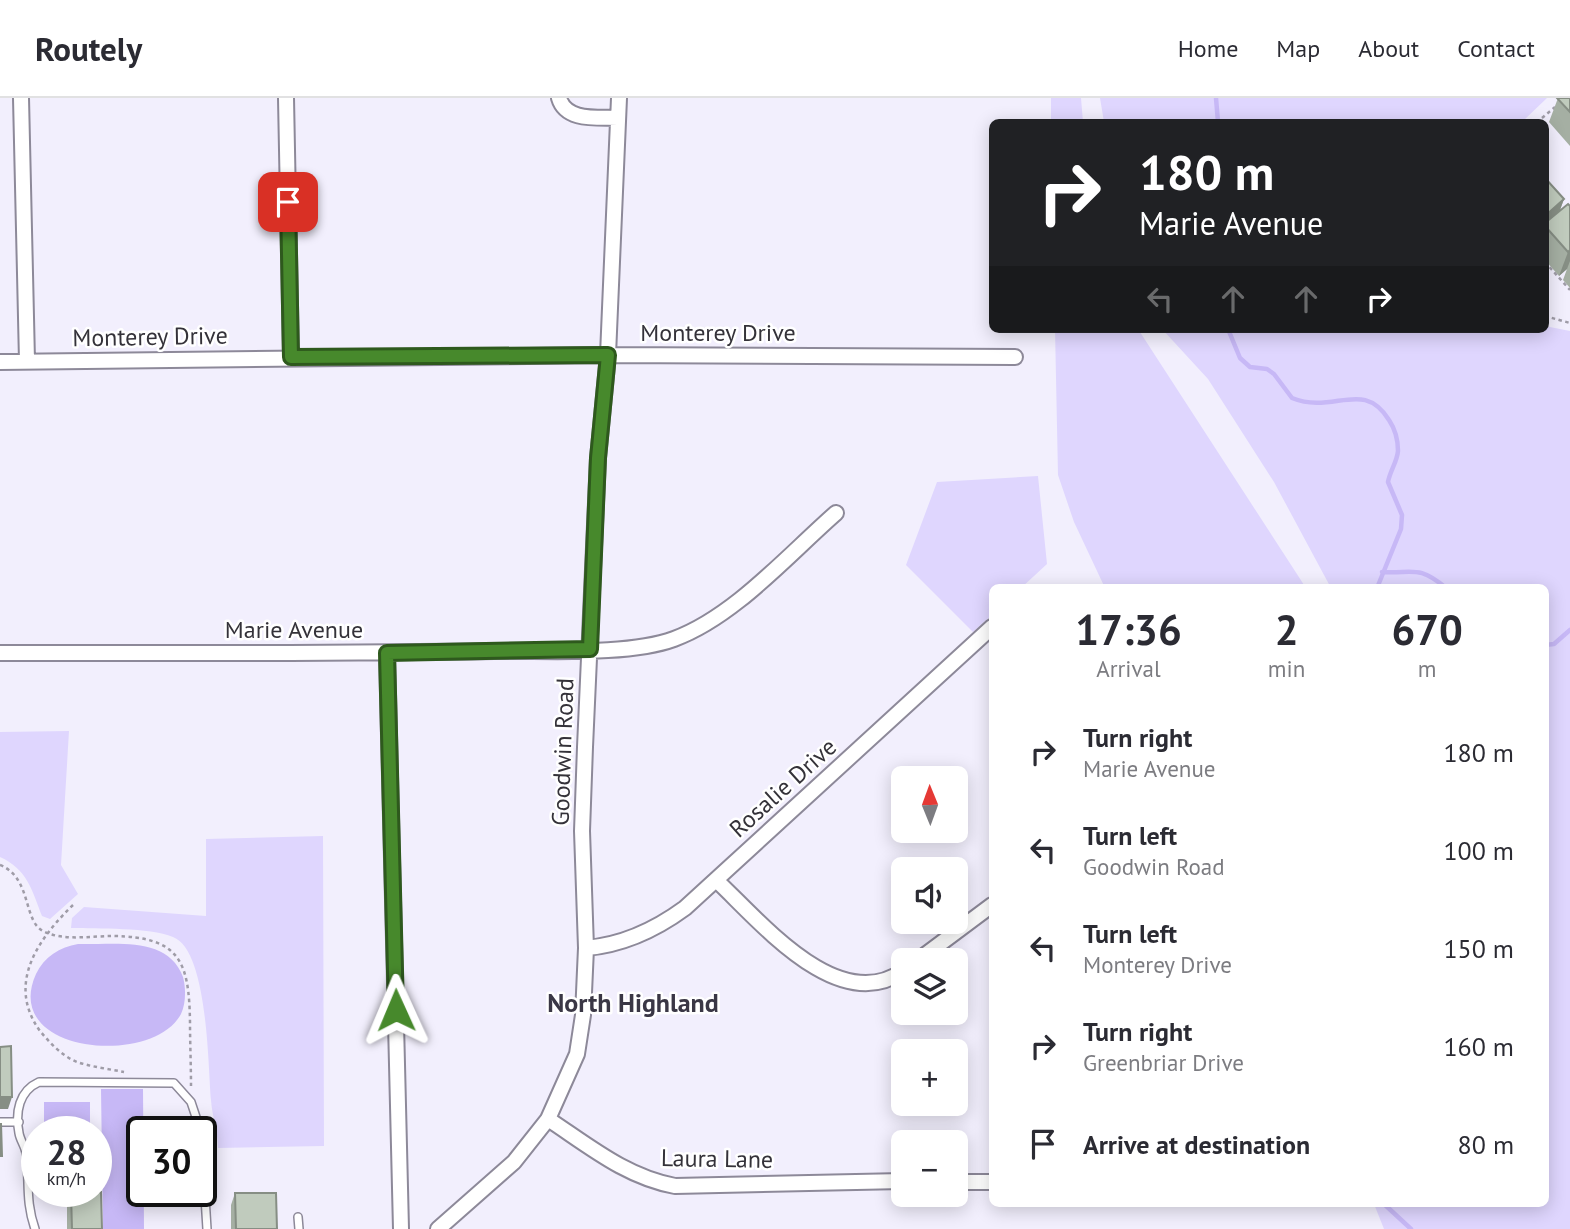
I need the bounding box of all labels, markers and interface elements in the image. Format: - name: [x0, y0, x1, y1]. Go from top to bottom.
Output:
- text: Routely: [35, 27, 142, 70]
- text: Home: [1178, 33, 1238, 64]
- text: Map: [1276, 33, 1320, 64]
- text: About: [1358, 33, 1419, 64]
- text: Contact: [1457, 33, 1535, 64]
- text: 180 m: [1139, 140, 1274, 204]
- icon: right: [1024, 147, 1115, 238]
- pin: [258, 172, 318, 232]
- icon: arrive: [269, 183, 307, 221]
- text: Marie Avenue: [1139, 202, 1323, 244]
- icon: left: [1141, 280, 1179, 318]
- icon: ahead: [1214, 280, 1252, 318]
- icon: ahead: [1287, 280, 1325, 318]
- icon: right: [1360, 280, 1398, 318]
- street label: Monterey Drive: [640, 317, 796, 348]
- street label: Monterey Drive: [72, 320, 228, 353]
- text: 17:36: [1075, 602, 1182, 657]
- text: 2: [1275, 602, 1298, 657]
- text: 670: [1391, 602, 1463, 657]
- street label: Marie Avenue: [225, 614, 363, 645]
- text: Arrival: [1096, 654, 1161, 683]
- text: min: [1268, 654, 1305, 683]
- text: m: [1418, 654, 1436, 683]
- street label: Goodwin Road: [544, 678, 581, 826]
- text: Turn right: [1083, 721, 1192, 754]
- street label: Rosalie Drive: [723, 731, 843, 844]
- icon: right: [1024, 733, 1062, 771]
- text: 180 m: [1443, 736, 1514, 769]
- text: Marie Avenue: [1083, 754, 1216, 783]
- north arrow: [891, 766, 968, 844]
- map controls: [891, 766, 968, 1207]
- text: Turn left: [1083, 819, 1177, 852]
- icon: left: [1024, 831, 1062, 869]
- text: 100 m: [1443, 834, 1514, 867]
- text: Goodwin Road: [1083, 852, 1225, 881]
- button: sound: [891, 857, 968, 934]
- text: Turn left: [1083, 917, 1177, 950]
- icon: left: [1024, 929, 1062, 967]
- text: 150 m: [1443, 932, 1514, 965]
- button: layers: [891, 948, 968, 1025]
- text: Monterey Drive: [1083, 950, 1232, 979]
- position arrow: [359, 973, 433, 1047]
- district label: North Highland: [547, 986, 719, 1019]
- text: Turn right: [1083, 1015, 1192, 1048]
- icon: right: [1024, 1027, 1062, 1065]
- text: 160 m: [1443, 1030, 1514, 1063]
- button: +: [891, 1039, 968, 1116]
- text: Greenbriar Drive: [1083, 1048, 1244, 1077]
- speed limit sign: 30: [126, 1116, 217, 1207]
- icon: arrive: [1024, 1125, 1062, 1163]
- text: Arrive at destination: [1083, 1128, 1310, 1161]
- text: 80 m: [1458, 1128, 1514, 1161]
- text: 28: [47, 1129, 86, 1175]
- button: −: [891, 1130, 968, 1207]
- street label: Laura Lane: [661, 1142, 773, 1175]
- text: km/h: [47, 1167, 86, 1190]

